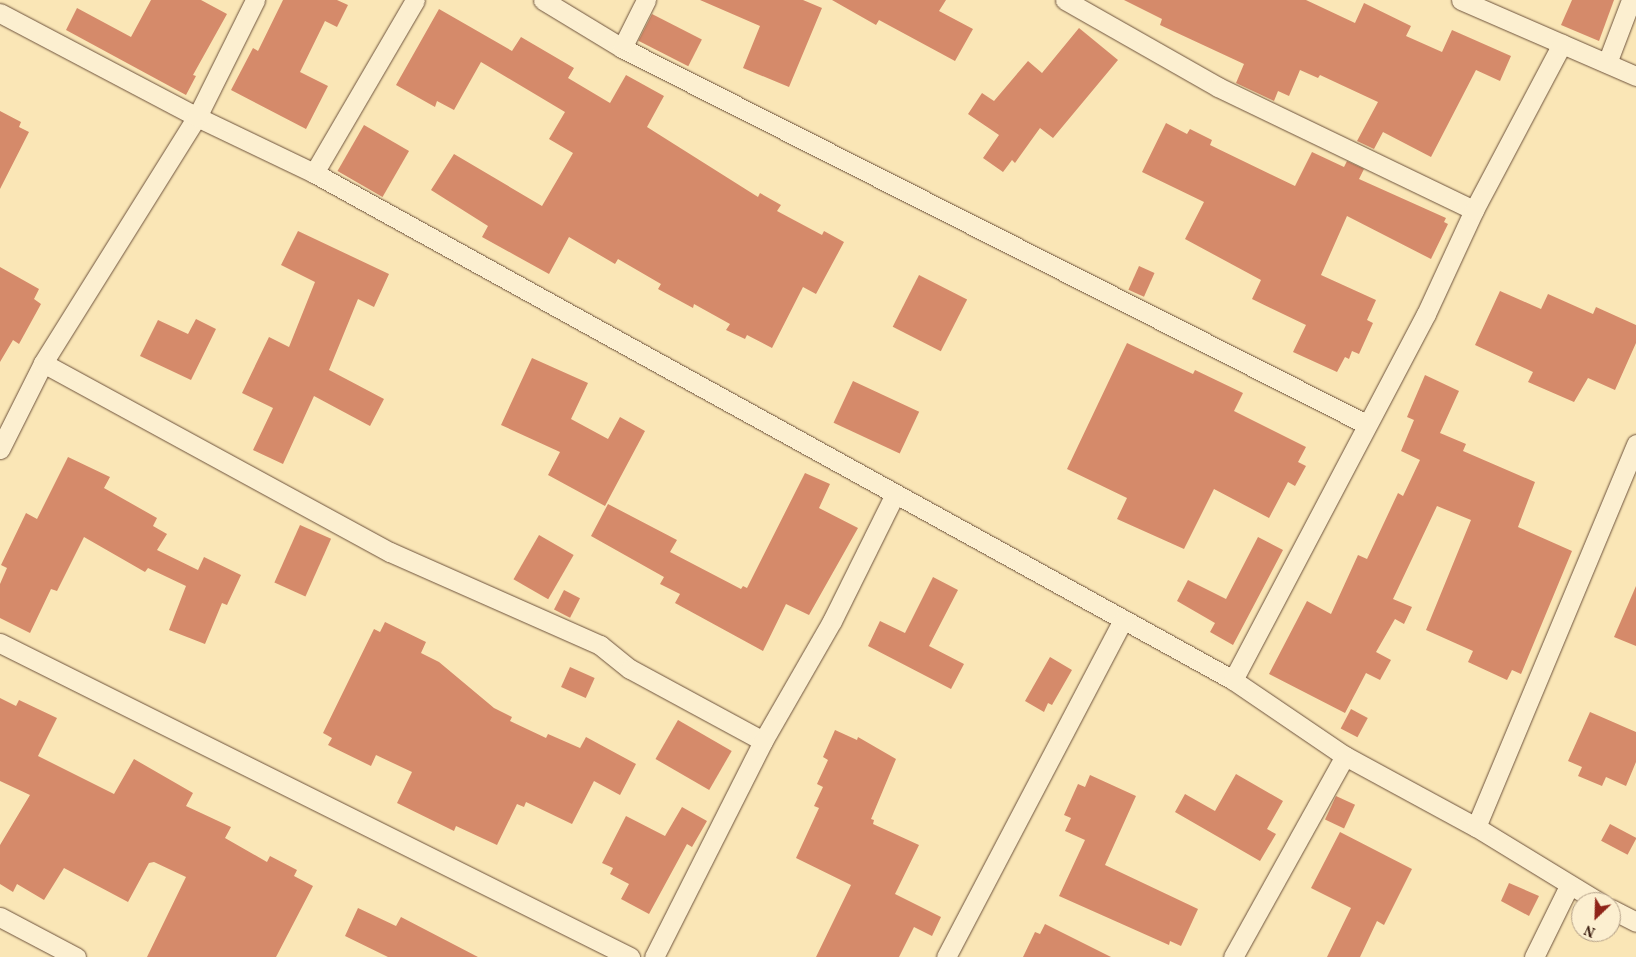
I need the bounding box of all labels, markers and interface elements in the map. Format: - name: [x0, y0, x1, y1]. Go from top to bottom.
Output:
- north arrow: [1571, 892, 1621, 942]
- text: N: [1582, 920, 1599, 941]

